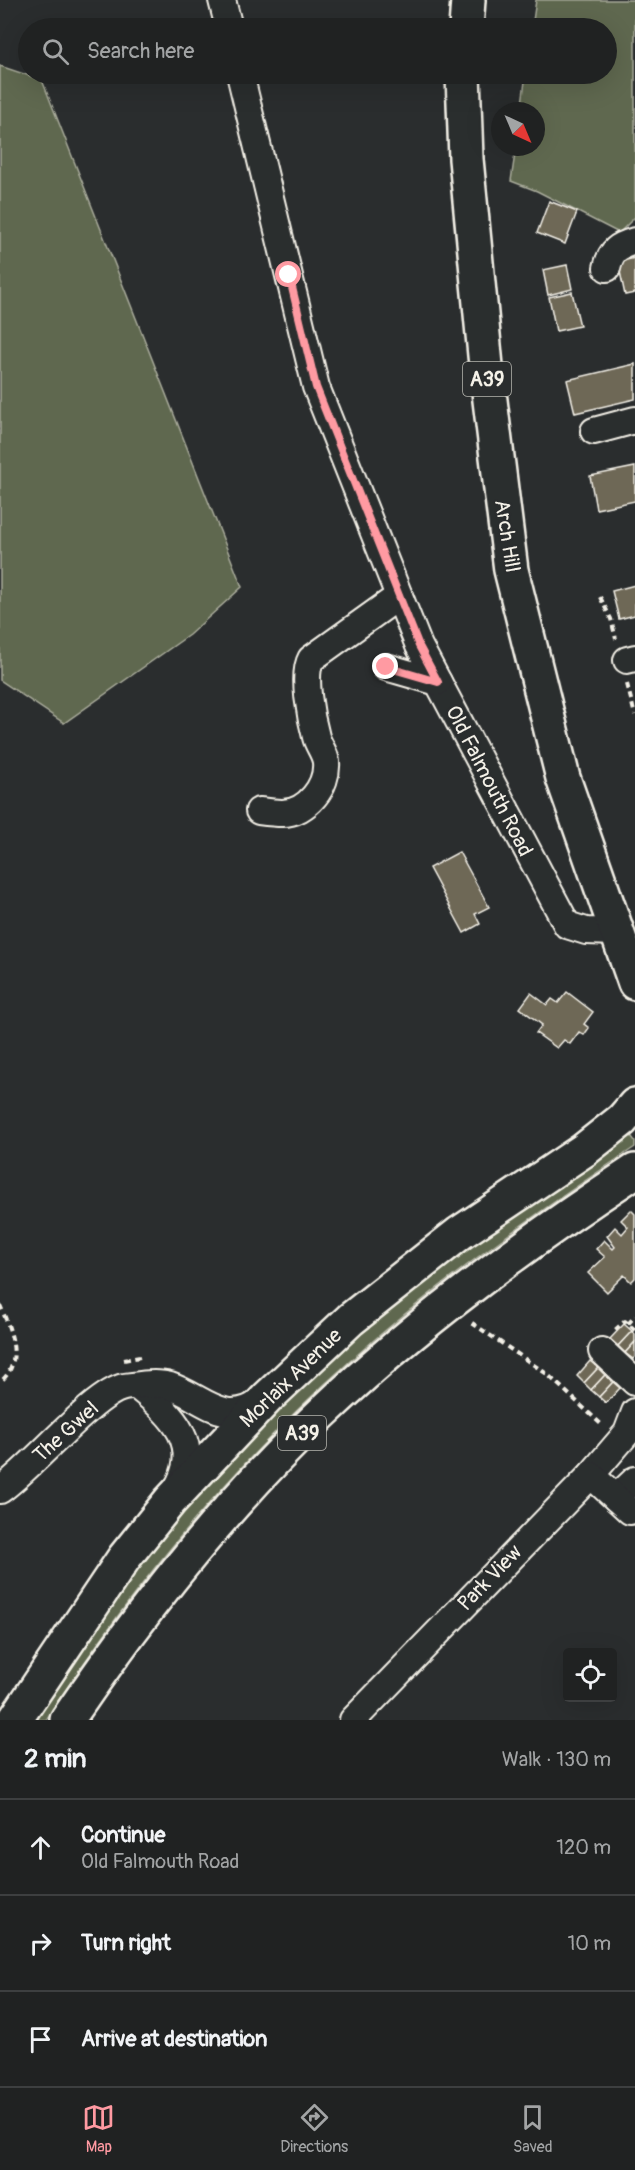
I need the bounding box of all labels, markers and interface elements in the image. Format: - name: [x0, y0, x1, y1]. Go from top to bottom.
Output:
- search box: [18, 18, 617, 84]
- icon: search: [39, 35, 72, 68]
- text: Search here: [87, 37, 194, 65]
- north arrow: [491, 102, 545, 156]
- route start: [275, 261, 301, 287]
- road number: A39: [463, 362, 511, 396]
- street label: Arch Hill: [488, 498, 526, 574]
- route end: [372, 653, 398, 679]
- street label: Old Falmouth Road: [439, 701, 539, 861]
- street label: Morlaix Avenue: [234, 1322, 348, 1434]
- street label: The Gwel: [27, 1395, 105, 1469]
- road number: A39: [278, 1416, 326, 1450]
- street label: Park View: [452, 1539, 528, 1617]
- map controls: [563, 1648, 617, 1702]
- button: locate: [563, 1648, 617, 1702]
- text: 2 min: [24, 1743, 86, 1775]
- text: Walk · 130 m: [502, 1747, 611, 1772]
- text: Continue: [81, 1821, 165, 1849]
- icon: ahead: [24, 1831, 57, 1864]
- text: 120 m: [556, 1835, 611, 1860]
- text: Old Falmouth Road: [81, 1849, 239, 1874]
- icon: right: [24, 1927, 57, 1960]
- text: Turn right: [81, 1929, 171, 1957]
- text: 10 m: [567, 1931, 611, 1956]
- icon: arrive: [24, 2023, 57, 2056]
- text: Arrive at destination: [81, 2025, 267, 2053]
- tab: Map: [82, 2101, 115, 2157]
- tab: Directions: [280, 2101, 348, 2157]
- tab: Saved: [513, 2101, 553, 2157]

